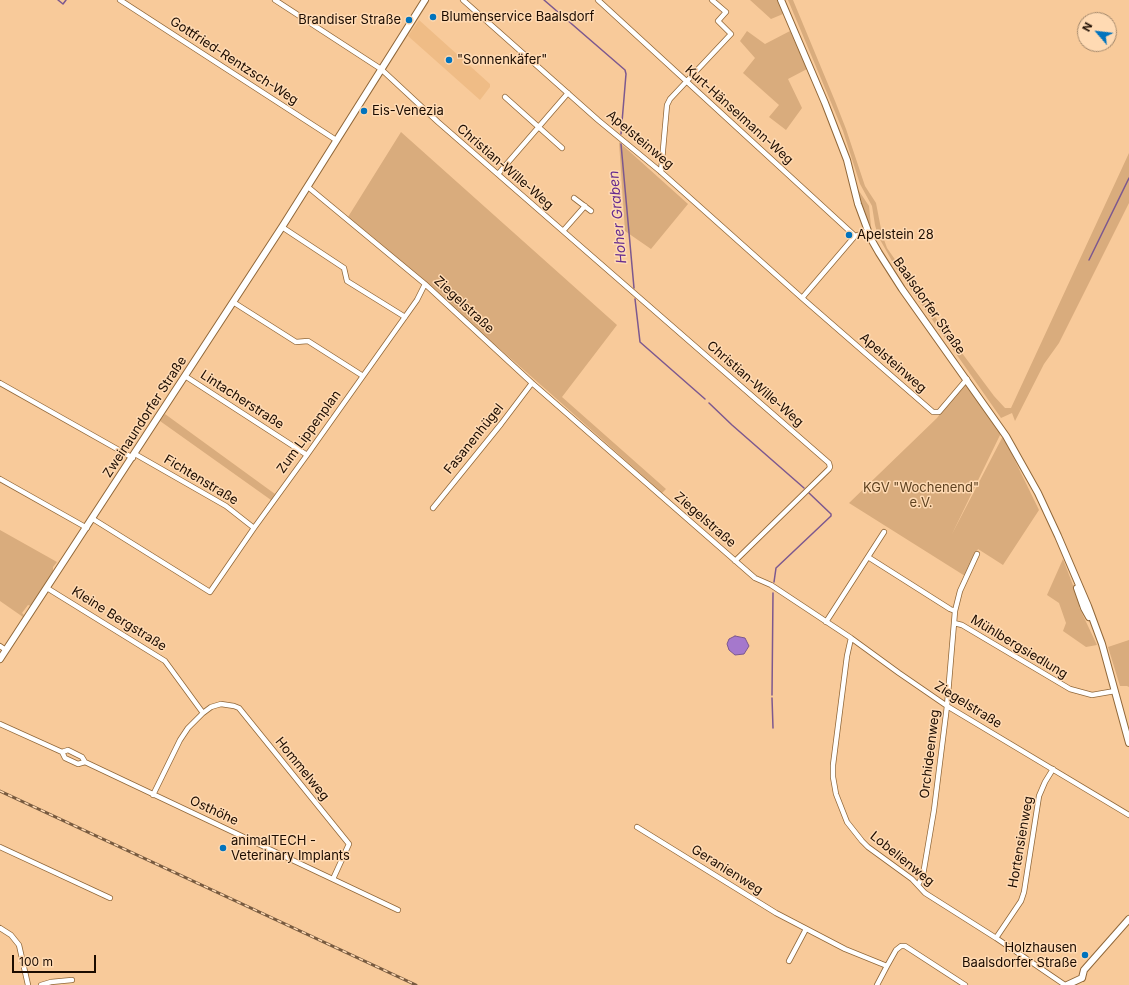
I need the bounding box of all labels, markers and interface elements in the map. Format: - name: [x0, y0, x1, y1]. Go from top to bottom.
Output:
- place label: Blumenservice Baalsdorf: [441, 9, 594, 25]
- place label: Brandiser Straße: [298, 12, 401, 28]
- marker: Blumenservice Baalsdorf: [428, 12, 438, 22]
- north arrow: [1077, 12, 1117, 52]
- street label: Gottfried-Rentzsch-Weg: [167, 14, 301, 108]
- marker: Brandiser Straße: [404, 15, 414, 25]
- text: N: [1079, 20, 1095, 34]
- place label: "Sonnenkäfer": [457, 52, 547, 68]
- marker: "Sonnenkäfer": [444, 55, 454, 65]
- street label: Kurt-Hänselmann-Weg: [682, 62, 796, 168]
- place label: Eis-Venezia: [372, 103, 444, 119]
- marker: Eis-Venezia: [359, 106, 369, 116]
- street label: Apelsteinweg: [603, 107, 677, 173]
- street label: Christian-Wille-Weg: [454, 121, 556, 213]
- water label: Hoher Graben: [606, 170, 630, 264]
- place label: Apelstein 28: [857, 227, 934, 243]
- marker: Apelstein 28: [844, 230, 854, 240]
- street label: Baalsdorfer Straße: [890, 254, 968, 358]
- street label: Ziegelstraße: [431, 273, 497, 337]
- street label: Apelsteinweg: [857, 330, 929, 396]
- street label: Christian-Wille-Weg: [704, 338, 806, 430]
- street label: Zweinaundorfer Straße: [100, 353, 190, 481]
- street label: Lintacherstraße: [197, 367, 287, 433]
- street label: Zum Lippenplan: [274, 388, 344, 476]
- street label: Fasanenhügel: [441, 401, 507, 477]
- street label: Fichtenstraße: [161, 452, 241, 508]
- park label: KGV "Wochenend" e.V.: [863, 480, 979, 511]
- street label: Ziegelstraße: [671, 489, 739, 551]
- street label: Kleine Bergstraße: [69, 583, 169, 655]
- street label: Mühlbergsiedlung: [968, 612, 1070, 682]
- street label: Ziegelstraße: [931, 678, 1005, 732]
- street label: Orchideenweg: [917, 709, 943, 799]
- street label: Hommelweg: [272, 734, 332, 804]
- street label: Osthöhe: [187, 793, 241, 829]
- street label: Hortensienweg: [1005, 795, 1037, 889]
- street label: Lobelienweg: [867, 828, 937, 890]
- place label: animalTECH - Veterinary Implants: [231, 833, 350, 864]
- street label: Geranienweg: [688, 842, 766, 898]
- marker: animalTECH - Veterinary Implants: [218, 843, 228, 853]
- place label: Holzhausen Baalsdorfer Straße: [962, 940, 1077, 971]
- scale bar: [14, 947, 98, 973]
- marker: Holzhausen Baalsdorfer Straße: [1080, 950, 1090, 960]
- text: 100 m: [19, 954, 53, 969]

